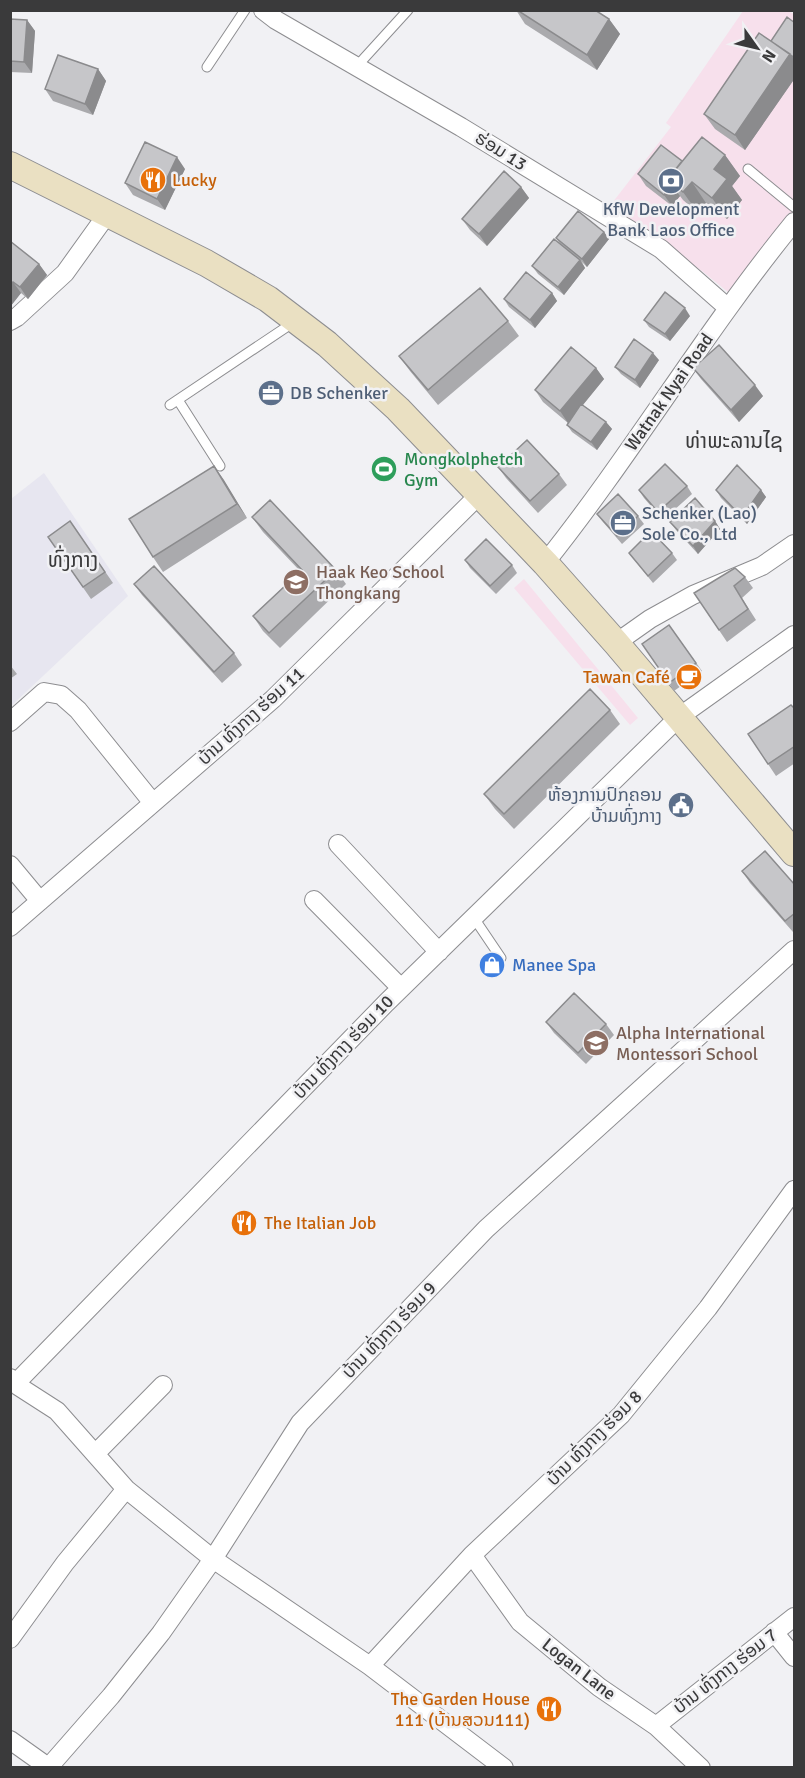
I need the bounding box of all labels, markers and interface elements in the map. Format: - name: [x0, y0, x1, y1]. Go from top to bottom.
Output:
- north arrow: [727, 18, 787, 78]
- text: N: [757, 46, 780, 66]
- street label: ຮ່ອມ 13: [471, 127, 531, 175]
- restaurant icon: Lucky: [138, 165, 168, 195]
- bank icon: KfW Development Bank Laos Office: [656, 166, 686, 196]
- place label: Lucky: [172, 169, 217, 191]
- place label: KfW Development Bank Laos Office: [603, 198, 739, 241]
- street label: Watnak Nyai Road: [620, 329, 718, 455]
- office icon: DB Schenker: [256, 378, 286, 408]
- place label: DB Schenker: [290, 382, 388, 404]
- district label: ທ່າພະລານໄຊ: [685, 428, 783, 454]
- place label: Mongkolphetch Gym: [404, 448, 523, 491]
- sports icon: Mongkolphetch Gym: [369, 454, 399, 484]
- place label: Schenker (Lao) Sole Co., Ltd: [642, 502, 757, 545]
- office icon: Schenker (Lao) Sole Co., Ltd: [608, 508, 638, 538]
- district label: ທົ່ງກາງ: [48, 545, 98, 573]
- place label: Haak Keo School Thongkang: [316, 561, 444, 604]
- school or university icon: Haak Keo School Thongkang: [281, 567, 311, 597]
- street label: ບ້ານ ທົ່ງກາງ ຮ່ອມ 11: [192, 661, 309, 770]
- cafe icon: Tawan Café: [674, 662, 704, 692]
- place label: Tawan Café: [583, 666, 670, 688]
- place label: ຫ້ອງການປົກຄອນ ບ້າມທົ່ງກາງ: [548, 784, 662, 827]
- public building icon: ຫ້ອງການປົກຄອນ ບ້າມທົ່ງກາງ: [666, 790, 696, 820]
- shop icon: Manee Spa: [477, 950, 507, 980]
- place label: Manee Spa: [512, 954, 596, 976]
- street label: ບ້ານ ທົ່ງກາງ ຮ່ອມ 10: [287, 989, 398, 1103]
- place label: Alpha International Montessori School: [616, 1022, 765, 1065]
- school or university icon: Alpha International Montessori School: [581, 1028, 611, 1058]
- restaurant icon: The Italian Job: [229, 1208, 259, 1238]
- place label: The Italian Job: [264, 1212, 376, 1234]
- street label: ບ້ານ ທົ່ງກາງ ຮ່ອມ 9: [336, 1276, 441, 1383]
- street label: ບ້ານ ທົ່ງກາງ ຮ່ອມ 8: [540, 1384, 646, 1490]
- street label: ບ້ານ ທົ່ງກາງ ຮ່ອມ 7: [667, 1622, 781, 1718]
- street label: Logan Lane: [538, 1633, 620, 1705]
- place label: The Garden House 111 (ບ້ານສວນ111): [391, 1688, 530, 1731]
- restaurant icon: The Garden House 111 (ບ້ານສວນ111): [534, 1694, 564, 1724]

